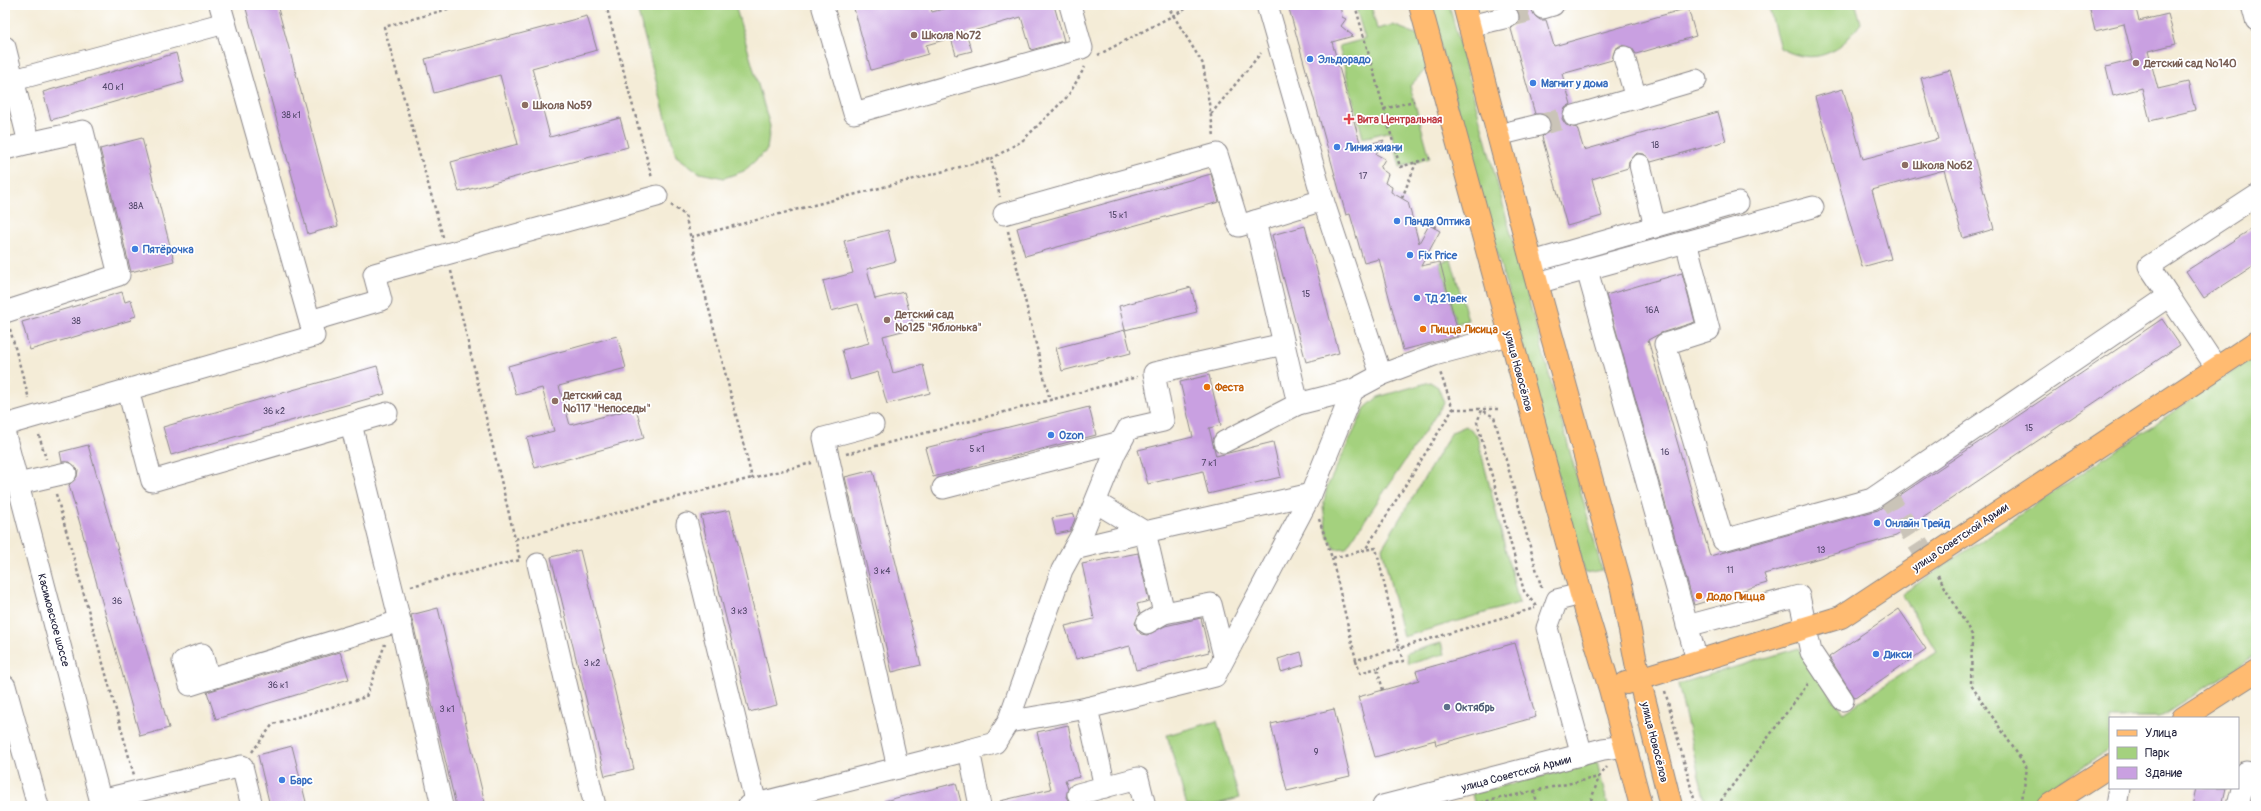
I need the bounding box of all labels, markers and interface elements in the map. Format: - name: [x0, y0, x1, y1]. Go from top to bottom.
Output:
- place label: Школа №72: [921, 29, 981, 42]
- marker: Школа №72: [909, 30, 919, 40]
- place label: Эльдорадо: [1318, 53, 1371, 66]
- marker: Эльдорадо: [1305, 54, 1315, 64]
- place label: Детский сад №140: [2143, 57, 2237, 70]
- marker: Детский сад №140: [2131, 58, 2141, 68]
- place label: Магнит у дома: [1541, 77, 1608, 90]
- marker: Магнит у дома: [1528, 78, 1538, 88]
- house number: 40 к1: [102, 82, 124, 93]
- place label: Школа №59: [532, 99, 592, 112]
- marker: Школа №59: [520, 100, 530, 110]
- house number: 38 к1: [281, 110, 301, 121]
- place label: Вита Центральная: [1357, 113, 1442, 126]
- marker: Вита Центральная: [1344, 114, 1354, 124]
- house number: 18: [1651, 140, 1659, 151]
- place label: Линия жизни: [1344, 141, 1402, 154]
- marker: Линия жизни: [1332, 142, 1342, 152]
- place label: Школа №62: [1912, 159, 1973, 172]
- marker: Школа №62: [1900, 160, 1910, 170]
- house number: 17: [1359, 171, 1367, 182]
- house number: 38А: [128, 201, 144, 212]
- house number: 15 к1: [1109, 210, 1127, 221]
- place label: Панда Оптика: [1405, 215, 1470, 228]
- marker: Панда Оптика: [1392, 216, 1402, 226]
- place label: Пятёрочка: [143, 243, 194, 256]
- marker: Пятёрочка: [130, 244, 140, 254]
- place label: Fix Price: [1418, 249, 1458, 262]
- marker: Fix Price: [1405, 250, 1415, 260]
- house number: 15: [1302, 289, 1310, 300]
- place label: ТД 21век: [1424, 292, 1467, 305]
- marker: ТД 21век: [1412, 293, 1422, 303]
- house number: 16А: [1645, 305, 1659, 316]
- place label: Детский сад №125 "Яблонька": [894, 308, 982, 334]
- marker: Детский сад №125 "Яблонька": [882, 315, 892, 325]
- house number: 38: [71, 316, 81, 327]
- place label: Пицца Лисица: [1431, 323, 1498, 336]
- marker: Пицца Лисица: [1418, 324, 1428, 334]
- street label: улица Новосёлов: [1501, 329, 1535, 413]
- place label: Феста: [1214, 381, 1244, 394]
- marker: Феста: [1202, 382, 1212, 392]
- place label: Детский сад №117 "Непоседы": [562, 389, 651, 415]
- marker: Детский сад №117 "Непоседы": [550, 396, 560, 406]
- house number: 36 к2: [263, 406, 285, 417]
- house number: 15: [2025, 423, 2033, 434]
- place label: Ozon: [1059, 429, 1084, 442]
- marker: Ozon: [1046, 430, 1056, 440]
- house number: 5 к1: [970, 444, 985, 455]
- house number: 16: [1661, 447, 1669, 458]
- house number: 7 к1: [1202, 458, 1216, 469]
- street label: улица Советской Армии: [1909, 500, 2011, 575]
- place label: Онлайн Трейд: [1885, 517, 1951, 530]
- marker: Онлайн Трейд: [1872, 518, 1882, 528]
- house number: 13: [1817, 545, 1825, 556]
- house number: 11: [1726, 565, 1734, 576]
- house number: 3 к4: [874, 566, 891, 577]
- street label: Касимовское шоссе: [35, 572, 72, 669]
- place label: Додо Пицца: [1706, 590, 1765, 603]
- marker: Додо Пицца: [1694, 591, 1704, 601]
- house number: 36: [112, 596, 122, 607]
- house number: 3 к3: [731, 606, 747, 617]
- place label: Дикси: [1883, 648, 1912, 661]
- marker: Дикси: [1871, 649, 1881, 659]
- house number: 3 к2: [584, 658, 600, 669]
- house number: 36 к1: [268, 680, 288, 691]
- street label: улица Новосёлов: [1638, 700, 1671, 784]
- place label: Октябрь: [1455, 701, 1495, 714]
- marker: Октябрь: [1442, 702, 1452, 712]
- house number: 3 к1: [439, 704, 455, 715]
- legend: [2109, 717, 2239, 789]
- text: Улица: [2145, 726, 2177, 741]
- text: Парк: [2145, 746, 2170, 761]
- house number: 9: [1314, 747, 1319, 758]
- street label: улица Советской Армии: [1459, 753, 1572, 795]
- text: Здание: [2145, 766, 2182, 781]
- place label: Барс: [290, 774, 313, 787]
- marker: Барс: [277, 775, 287, 785]

